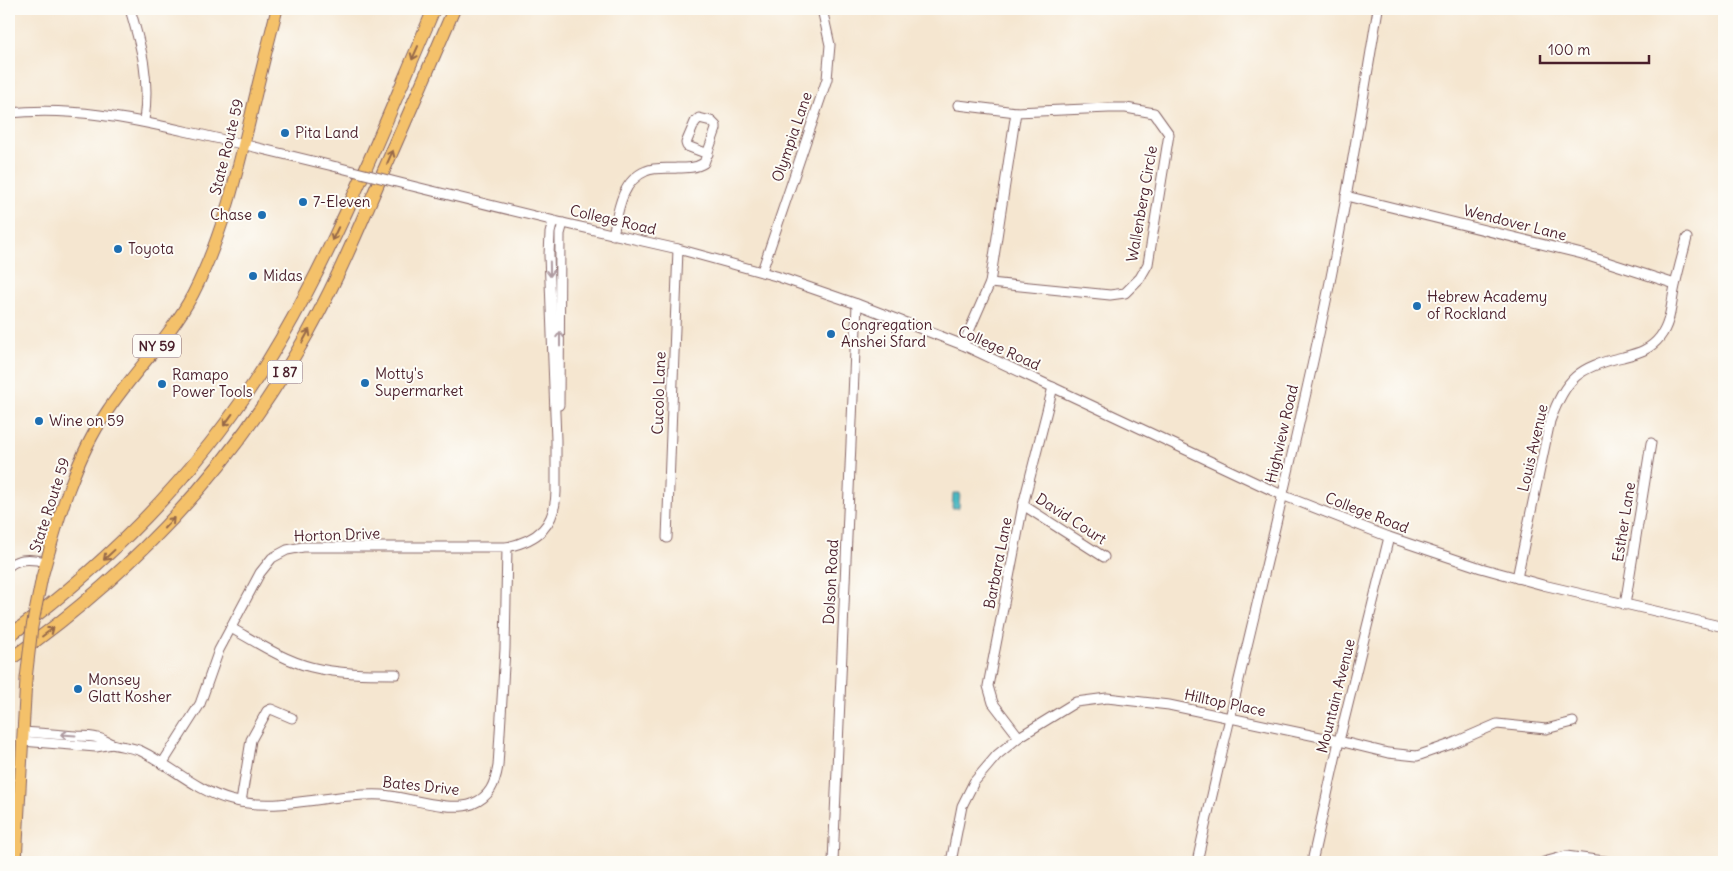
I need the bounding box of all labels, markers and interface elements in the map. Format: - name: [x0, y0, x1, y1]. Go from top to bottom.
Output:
- scale bar: [1540, 32, 1649, 64]
- text: 100 m: [1548, 40, 1590, 59]
- one-way arrow: [409, 45, 419, 60]
- street label: Olympia Lane: [767, 89, 816, 184]
- street label: State Route 59: [205, 97, 248, 197]
- place label: Pita Land: [295, 123, 359, 142]
- marker: Pita Land: [279, 127, 291, 139]
- street label: Wallenberg Circle: [1122, 144, 1161, 264]
- one-way arrow: [385, 150, 395, 165]
- place label: 7-Eleven: [313, 192, 371, 211]
- marker: 7-Eleven: [297, 196, 309, 208]
- street label: College Road: [568, 200, 658, 239]
- street label: Wendover Lane: [1462, 201, 1569, 244]
- place label: Chase: [210, 205, 252, 224]
- marker: Chase: [256, 209, 268, 221]
- one-way arrow: [330, 226, 340, 241]
- place label: Toyota: [128, 239, 174, 258]
- marker: Toyota: [112, 243, 124, 255]
- one-way arrow: [545, 260, 555, 277]
- place label: Midas: [263, 266, 303, 285]
- marker: Midas: [247, 270, 259, 282]
- place label: Hebrew Academy of Rockland: [1427, 287, 1547, 323]
- marker: Hebrew Academy of Rockland: [1411, 300, 1423, 312]
- place label: Congregation Anshei Sfard: [841, 315, 933, 351]
- street label: College Road: [955, 321, 1043, 374]
- marker: Congregation Anshei Sfard: [825, 328, 837, 340]
- one-way arrow: [302, 329, 311, 344]
- one-way arrow: [555, 331, 565, 348]
- road number: NY 59: [133, 334, 181, 358]
- street label: Cucolo Lane: [648, 351, 669, 435]
- road number: I 87: [268, 361, 302, 384]
- place label: Motty's Supermarket: [375, 364, 463, 400]
- place label: Ramapo Power Tools: [172, 365, 253, 401]
- marker: Motty's Supermarket: [359, 377, 371, 389]
- marker: Ramapo Power Tools: [156, 378, 168, 390]
- street label: Highview Road: [1261, 383, 1302, 485]
- street label: Louis Avenue: [1513, 402, 1552, 493]
- place label: Wine on 59: [49, 411, 124, 430]
- one-way arrow: [223, 413, 233, 427]
- marker: Wine on 59: [33, 415, 45, 427]
- street label: State Route 59: [25, 455, 74, 555]
- street label: Esther Lane: [1608, 481, 1639, 563]
- street label: College Road: [1323, 488, 1412, 537]
- street label: David Court: [1032, 489, 1110, 548]
- street label: Barbara Lane: [979, 516, 1016, 610]
- one-way arrow: [163, 517, 175, 530]
- street label: Horton Drive: [293, 523, 381, 546]
- street label: Dolson Road: [819, 539, 842, 625]
- one-way arrow: [102, 549, 115, 561]
- one-way arrow: [41, 627, 55, 637]
- street label: Mountain Avenue: [1312, 637, 1359, 755]
- place label: Monsey Glatt Kosher: [88, 670, 172, 706]
- marker: Monsey Glatt Kosher: [72, 683, 84, 695]
- street label: Hilltop Place: [1183, 685, 1268, 720]
- one-way arrow: [60, 730, 76, 740]
- street label: Bates Drive: [382, 772, 460, 799]

